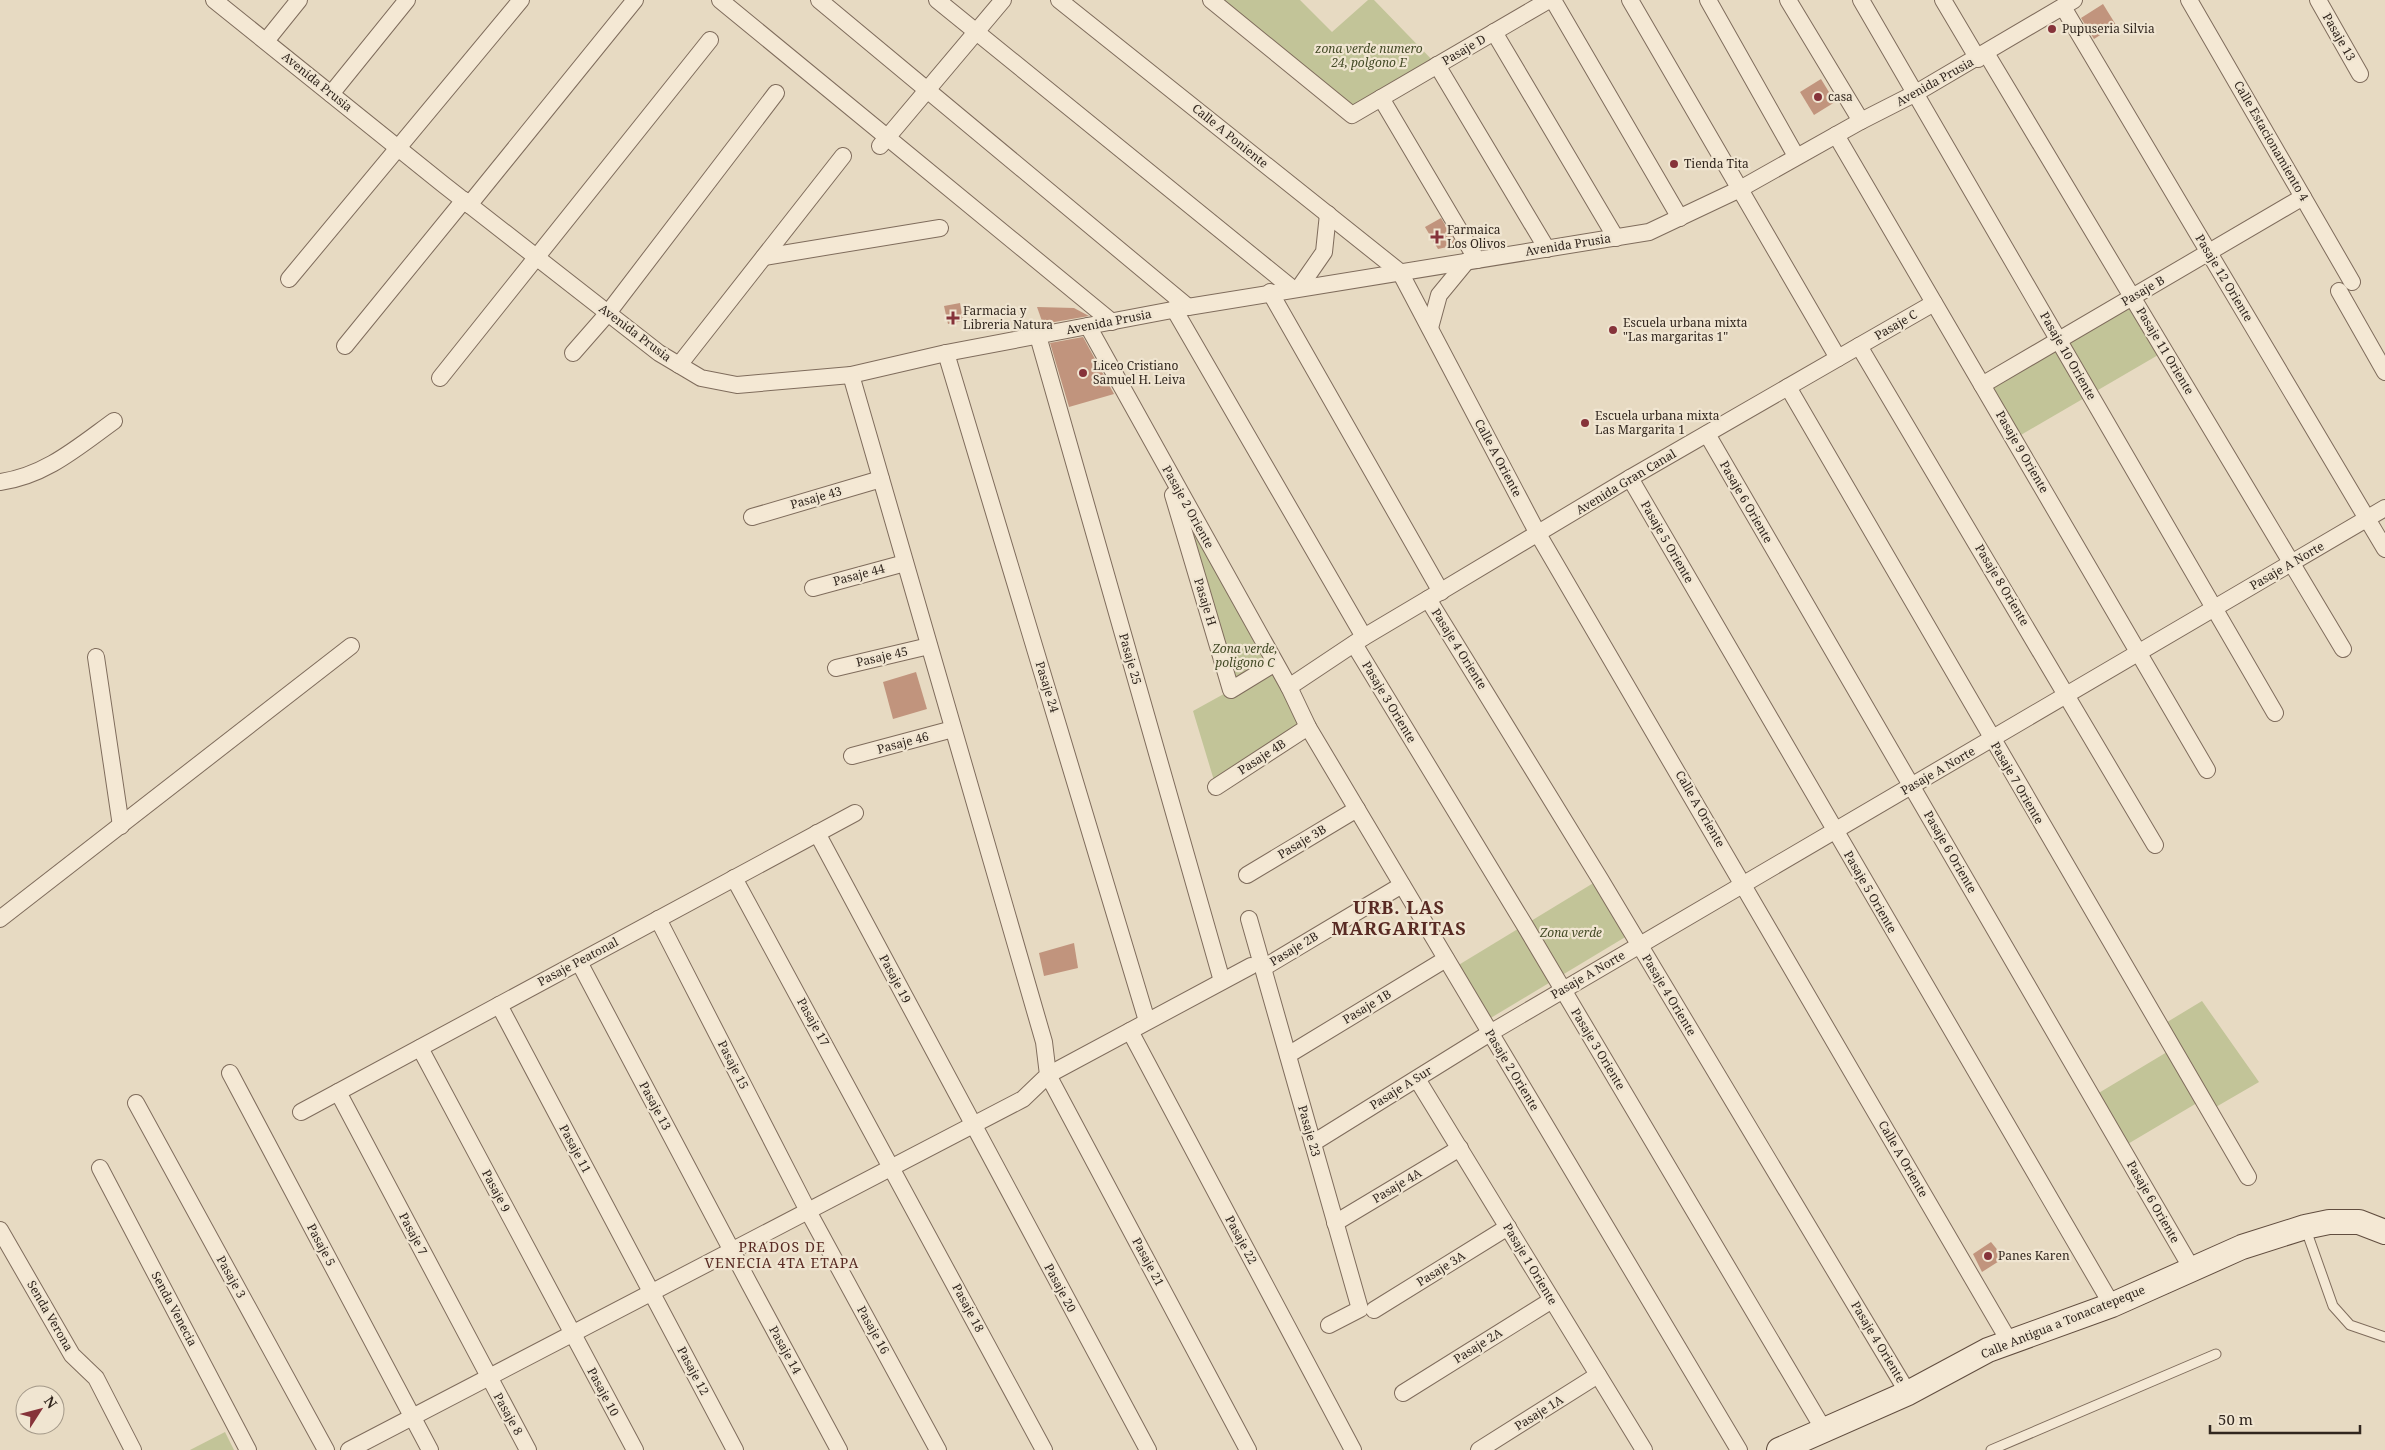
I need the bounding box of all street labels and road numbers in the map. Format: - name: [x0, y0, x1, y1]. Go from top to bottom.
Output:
- street label: Pasaje 13: [2319, 10, 2360, 64]
- street label: Pasaje D: [1439, 30, 1489, 69]
- street label: Avenida Prusia: [278, 48, 356, 116]
- street label: Avenida Prusia: [1893, 53, 1977, 110]
- street label: Calle Estacionamiento 4: [2230, 77, 2313, 204]
- street label: Calle A Poniente: [1189, 100, 1272, 172]
- street label: Avenida Prusia: [1524, 229, 1612, 260]
- street label: Pasaje 12 Oriente: [2192, 231, 2257, 325]
- street label: Pasaje B: [2118, 271, 2168, 310]
- street label: Avenida Prusia: [596, 300, 675, 366]
- street label: Pasaje 11 Oriente: [2133, 304, 2198, 398]
- street label: Avenida Prusia: [1065, 305, 1153, 338]
- street label: Pasaje C: [1871, 306, 1920, 344]
- street label: Pasaje 10 Oriente: [2036, 309, 2101, 403]
- street label: Pasaje 9 Oriente: [1992, 408, 2053, 496]
- street label: Calle A Oriente: [1471, 416, 1526, 500]
- street label: Avenida Gran Canal: [1573, 445, 1679, 518]
- street label: Pasaje 6 Oriente: [1716, 458, 1777, 546]
- street label: Pasaje 2 Oriente: [1159, 462, 1218, 551]
- street label: Pasaje 43: [788, 482, 844, 513]
- street label: Pasaje 5 Oriente: [1637, 498, 1698, 586]
- street label: Pasaje A Norte: [2246, 537, 2327, 594]
- street label: Pasaje 8 Oriente: [1971, 541, 2033, 629]
- street label: Pasaje 44: [831, 559, 887, 590]
- street label: Pasaje H: [1190, 576, 1221, 628]
- street label: Pasaje 4 Oriente: [1428, 605, 1491, 692]
- street label: Pasaje 25: [1115, 631, 1146, 687]
- street label: Pasaje 45: [854, 642, 909, 671]
- street label: Pasaje 3 Oriente: [1358, 658, 1420, 746]
- street label: Pasaje 24: [1032, 659, 1063, 715]
- street label: Pasaje 46: [875, 727, 931, 758]
- street label: Pasaje 4B: [1235, 735, 1289, 778]
- street label: Pasaje 7 Oriente: [1987, 739, 2048, 827]
- street label: Pasaje A Norte: [1897, 742, 1978, 799]
- street label: Calle A Oriente: [1672, 767, 1729, 850]
- street label: Pasaje 6 Oriente: [1920, 808, 1981, 896]
- street label: Pasaje 3B: [1274, 820, 1329, 863]
- street label: Pasaje 5 Oriente: [1840, 848, 1901, 936]
- street label: Pasaje 2B: [1266, 927, 1321, 970]
- street label: Pasaje Peatonal: [534, 933, 621, 990]
- street label: Pasaje A Norte: [1547, 946, 1628, 1003]
- street label: Pasaje 19: [876, 951, 915, 1006]
- street label: Pasaje 4 Oriente: [1638, 951, 1700, 1039]
- street label: Pasaje 1B: [1339, 985, 1394, 1028]
- street label: Pasaje 17: [793, 995, 834, 1049]
- street label: Pasaje 3 Oriente: [1567, 1005, 1629, 1093]
- street label: Pasaje 2 Oriente: [1481, 1026, 1543, 1114]
- street label: Pasaje 15: [714, 1037, 753, 1092]
- street label: Pasaje A Sur: [1366, 1061, 1436, 1114]
- street label: Pasaje 13: [636, 1078, 675, 1133]
- street label: Pasaje 23: [1294, 1103, 1325, 1159]
- street label: Calle A Oriente: [1875, 1117, 1932, 1200]
- street label: Pasaje 11: [556, 1121, 595, 1176]
- street label: Pasaje 6 Oriente: [2123, 1158, 2184, 1246]
- street label: Pasaje 4A: [1369, 1164, 1425, 1207]
- street label: Pasaje 9: [478, 1166, 515, 1215]
- street label: Pasaje 7: [395, 1209, 432, 1258]
- street label: Pasaje 22: [1222, 1212, 1261, 1267]
- street label: Pasaje 5: [303, 1220, 340, 1269]
- street label: Pasaje 1 Oriente: [1499, 1220, 1561, 1308]
- street label: Pasaje 21: [1129, 1234, 1168, 1289]
- street label: Pasaje 3A: [1413, 1247, 1469, 1290]
- street label: Pasaje 3: [213, 1253, 250, 1301]
- street label: Pasaje 20: [1041, 1260, 1080, 1315]
- street label: Senda Venecia: [148, 1268, 201, 1349]
- street label: Senda Verona: [23, 1277, 78, 1354]
- street label: Pasaje 18: [949, 1280, 988, 1335]
- street label: Calle Antigua a Tonacatepeque: [1978, 1281, 2148, 1362]
- street label: Pasaje 4 Oriente: [1847, 1298, 1909, 1386]
- street label: Pasaje 16: [853, 1303, 894, 1357]
- street label: Pasaje 14: [765, 1323, 806, 1377]
- street label: Pasaje 2A: [1450, 1324, 1506, 1367]
- street label: Pasaje 12: [674, 1343, 713, 1398]
- street label: Pasaje 10: [584, 1364, 623, 1419]
- street label: Pasaje 8: [490, 1390, 527, 1438]
- street label: Pasaje 1A: [1511, 1391, 1567, 1434]

